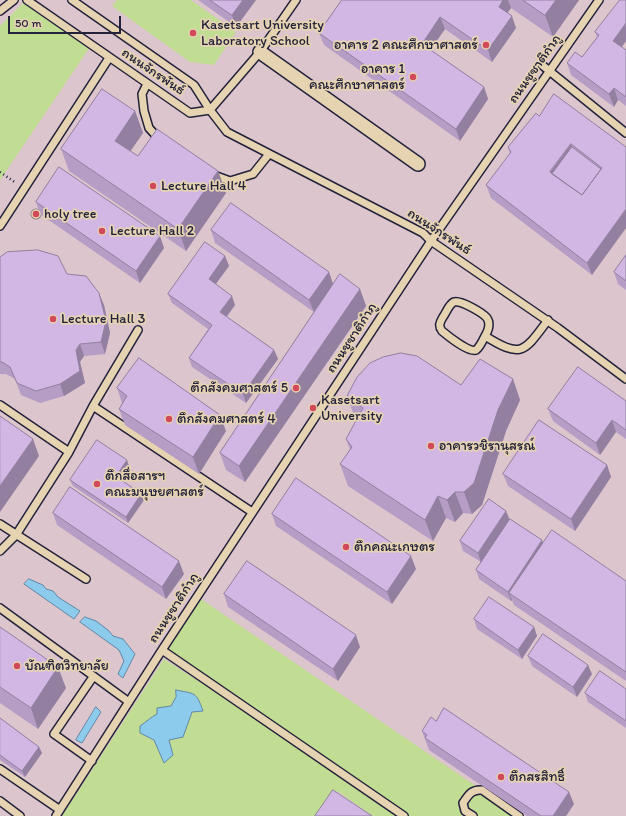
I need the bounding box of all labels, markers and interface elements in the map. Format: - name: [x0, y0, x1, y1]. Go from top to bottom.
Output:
- scale bar: [10, 8, 123, 34]
- text: 50 m: [15, 16, 41, 30]
- place label: Kasetsart University Laboratory School: [201, 17, 324, 50]
- marker: Kasetsart University Laboratory School: [188, 28, 198, 38]
- street label: ถนนชูชาติกำภู: [505, 31, 565, 107]
- place label: อาคาร 2 คณะศึกษาศาสตร์: [334, 37, 478, 53]
- marker: อาคาร 2 คณะศึกษาศาสตร์: [481, 40, 491, 50]
- street label: ถนนจักรพันธ์: [118, 45, 188, 99]
- place label: อาคาร 1 คณะศึกษาศาสตร์: [309, 61, 405, 94]
- marker: อาคาร 1 คณะศึกษาศาสตร์: [408, 72, 418, 82]
- place label: Lecture Hall 4: [161, 178, 246, 194]
- marker: Lecture Hall 4: [148, 181, 158, 191]
- street label: ถนนจักรพันธ์: [404, 205, 474, 259]
- place label: holy tree: [44, 206, 96, 222]
- marker: holy tree: [31, 209, 41, 219]
- place label: Lecture Hall 2: [110, 223, 194, 239]
- marker: Lecture Hall 2: [97, 226, 107, 236]
- street label: ถนนชูชาติกำภู: [323, 300, 381, 376]
- place label: Lecture Hall 3: [61, 311, 145, 327]
- marker: Lecture Hall 3: [48, 314, 58, 324]
- place label: ตึกสังคมศาสตร์ 5: [190, 380, 288, 396]
- marker: ตึกสังคมศาสตร์ 5: [291, 383, 301, 393]
- place label: Kasetsart University: [321, 392, 382, 424]
- marker: Kasetsart University: [308, 403, 318, 413]
- place label: ตึกสังคมศาสตร์ 4: [177, 411, 276, 427]
- marker: ตึกสังคมศาสตร์ 4: [164, 414, 174, 424]
- place label: อาคารวชิรานุสรณ์: [439, 438, 535, 454]
- marker: อาคารวชิรานุสรณ์: [426, 441, 436, 451]
- place label: ตึกสื่อสารฯ คณะมนุษยศาสตร์: [105, 468, 204, 500]
- marker: ตึกสื่อสารฯ คณะมนุษยศาสตร์: [92, 479, 102, 489]
- place label: ตึกคณะเกษตร: [354, 539, 435, 555]
- marker: ตึกคณะเกษตร: [341, 542, 351, 552]
- street label: ถนนชูชาติกำภู: [145, 570, 203, 646]
- place label: บัณฑิตวิทยาลัย: [25, 658, 109, 674]
- marker: บัณฑิตวิทยาลัย: [12, 661, 22, 671]
- place label: ตึกสรสิทธิ์: [509, 769, 565, 785]
- marker: ตึกสรสิทธิ์: [496, 772, 506, 782]

